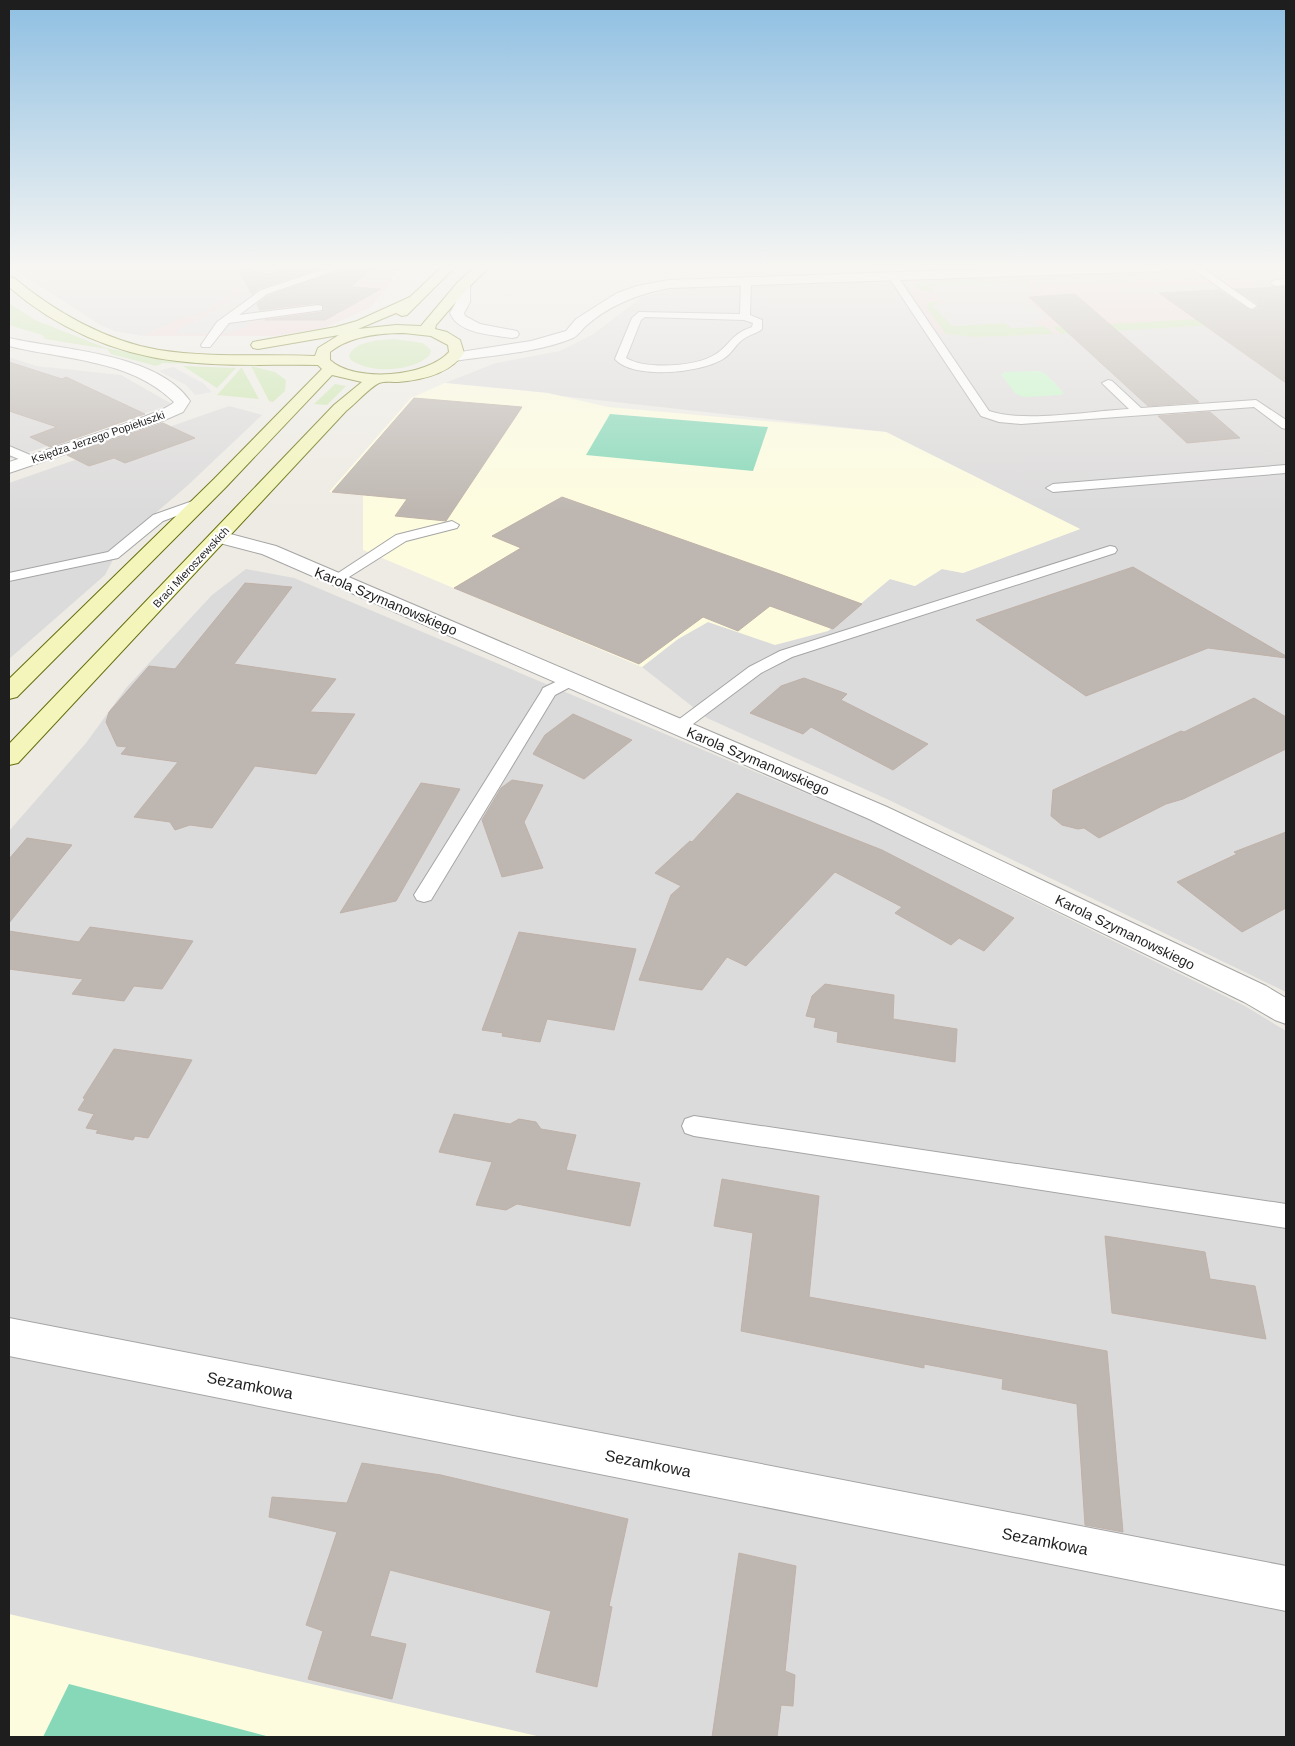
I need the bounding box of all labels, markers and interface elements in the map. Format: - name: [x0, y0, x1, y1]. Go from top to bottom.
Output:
- street label: Księdza Jerzego Popiełuszki: [30, 409, 166, 465]
- street label: Braci Mieroszewskich: [151, 524, 231, 610]
- street label: Karola Szymanowskiego: [312, 564, 460, 638]
- street label: Karola Szymanowskiego: [684, 724, 832, 798]
- street label: Karola Szymanowskiego: [1053, 891, 1198, 973]
- street label: Sezamkowa: [206, 1369, 294, 1402]
- street label: Sezamkowa: [604, 1447, 692, 1480]
- street label: Sezamkowa: [1001, 1525, 1089, 1558]

